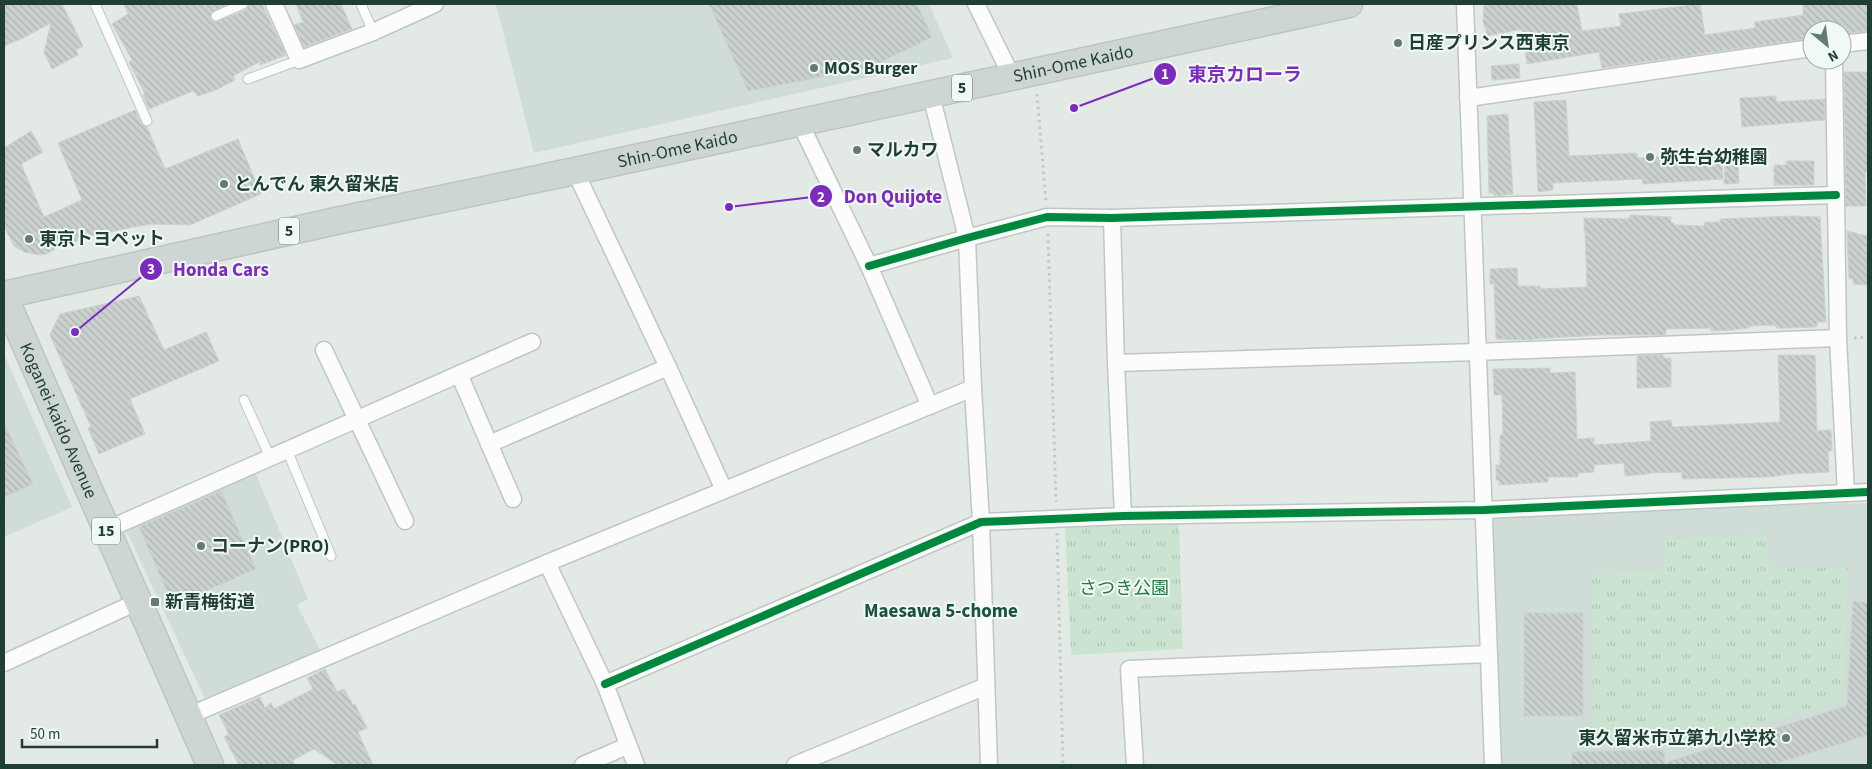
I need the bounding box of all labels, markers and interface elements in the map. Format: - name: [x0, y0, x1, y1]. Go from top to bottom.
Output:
- north arrow: [1802, 20, 1852, 70]
- place label: 日産プリンス西東京: [1408, 31, 1570, 56]
- marker: 日産プリンス西東京: [1392, 37, 1404, 49]
- street label: Shin-Ome Kaido: [1011, 38, 1136, 89]
- text: N: [1824, 44, 1842, 66]
- place label: MOS Burger: [824, 56, 918, 81]
- callout: 東京カローラ: [1153, 57, 1312, 91]
- marker: MOS Burger: [808, 62, 820, 74]
- text: 東京カローラ: [1188, 62, 1302, 89]
- text: 1: [1161, 64, 1169, 85]
- road number: 5: [952, 75, 972, 102]
- street label: Shin-Ome Kaido: [615, 124, 740, 174]
- place label: マルカワ: [867, 138, 938, 163]
- marker: マルカワ: [851, 144, 863, 156]
- place label: 弥生台幼稚園: [1660, 145, 1768, 170]
- marker: 弥生台幼稚園: [1644, 151, 1656, 163]
- place label: とんでん 東久留米店: [234, 172, 399, 197]
- marker: とんでん 東久留米店: [218, 178, 230, 190]
- callout: Don Quijote: [809, 179, 952, 213]
- text: Don Quijote: [844, 184, 942, 211]
- text: 2: [817, 187, 825, 208]
- road number: 5: [279, 218, 299, 245]
- place label: 東京トヨペット: [39, 227, 165, 252]
- marker: 東京トヨペット: [23, 233, 35, 245]
- callout: Honda Cars: [138, 252, 279, 286]
- text: Honda Cars: [173, 257, 269, 284]
- text: 3: [147, 259, 155, 280]
- street label: Koganei-kaido Avenue: [13, 339, 104, 502]
- road number: 15: [92, 518, 120, 544]
- place label: コーナン(PRO): [211, 534, 329, 559]
- marker: コーナン(PRO): [195, 540, 207, 552]
- park label: さつき公園: [1079, 576, 1169, 601]
- place label: 新青梅街道: [165, 590, 255, 615]
- marker: 新青梅街道: [149, 596, 161, 608]
- district label: Maesawa 5-chome: [864, 598, 1018, 625]
- scale bar: [22, 716, 158, 748]
- text: 50 m: [30, 724, 60, 745]
- place label: 東久留米市立第九小学校: [1578, 726, 1776, 751]
- marker: 東久留米市立第九小学校: [1780, 732, 1792, 744]

